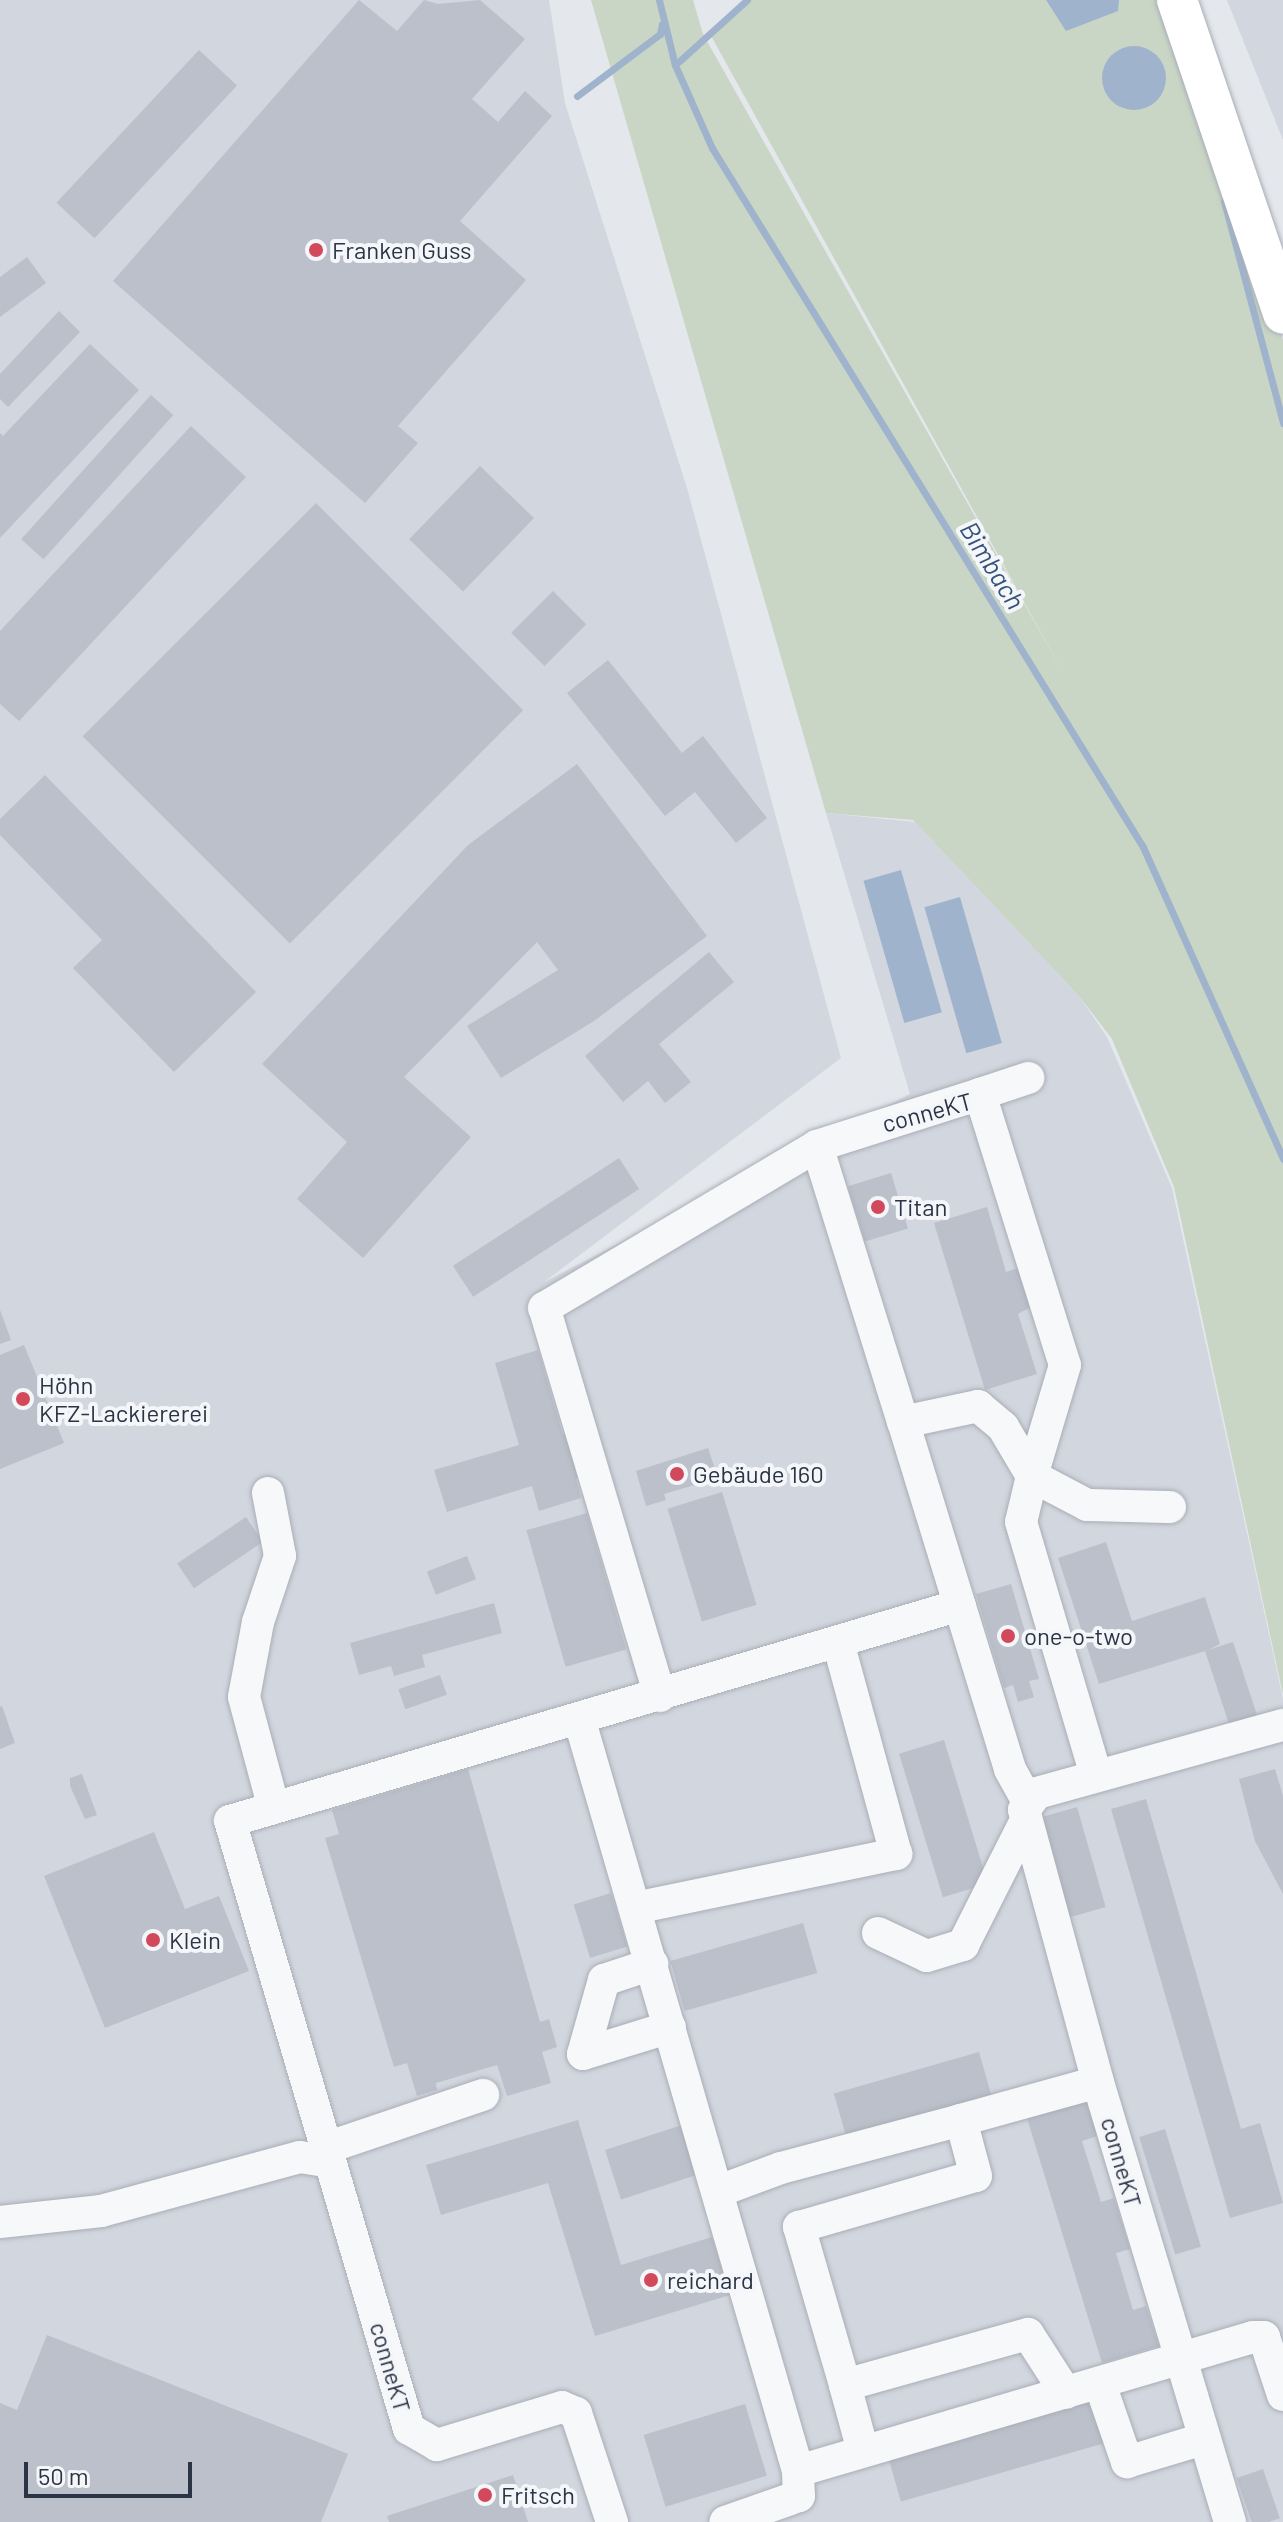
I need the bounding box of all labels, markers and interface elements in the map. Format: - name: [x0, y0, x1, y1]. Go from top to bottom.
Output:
- place label: Franken Guss: [332, 236, 472, 264]
- marker: Franken Guss: [307, 241, 325, 259]
- water label: Bimbach: [954, 515, 1032, 615]
- street label: conneKT: [879, 1086, 975, 1138]
- place label: Titan: [894, 1193, 947, 1221]
- marker: Titan: [869, 1198, 887, 1216]
- place label: Höhn KFZ-Lackiererei: [39, 1371, 208, 1427]
- marker: Höhn KFZ-Lackiererei: [14, 1390, 32, 1408]
- place label: Gebäude 160: [693, 1460, 824, 1488]
- marker: Gebäude 160: [668, 1465, 686, 1483]
- place label: one-o-two: [1024, 1622, 1133, 1650]
- marker: one-o-two: [999, 1627, 1017, 1645]
- place label: Klein: [169, 1926, 221, 1954]
- marker: Klein: [144, 1931, 162, 1949]
- street label: conneKT: [1095, 2114, 1149, 2210]
- place label: reichard: [667, 2266, 754, 2294]
- marker: reichard: [642, 2271, 660, 2289]
- street label: conneKT: [364, 2319, 418, 2415]
- scale bar: [28, 2446, 196, 2496]
- text: 50 m: [38, 2461, 89, 2490]
- place label: Fritsch: [501, 2481, 575, 2509]
- marker: Fritsch: [476, 2486, 494, 2504]

